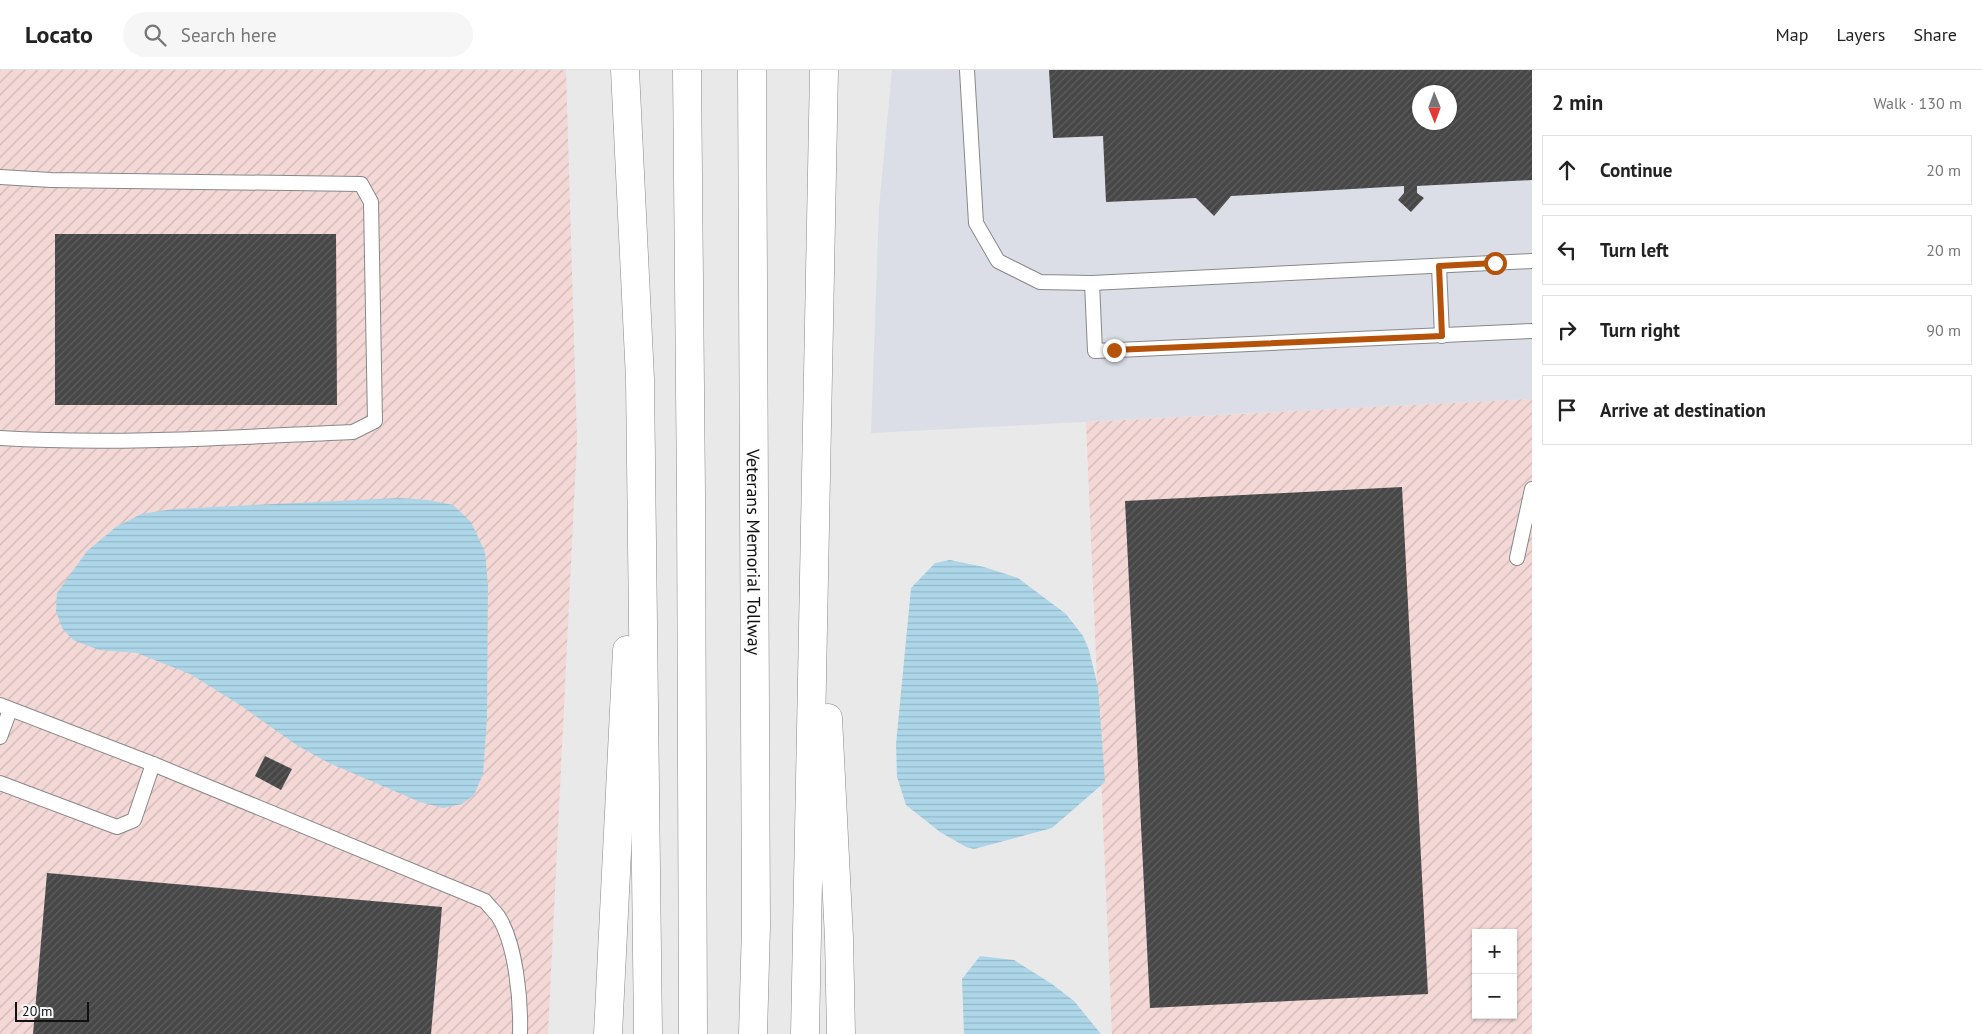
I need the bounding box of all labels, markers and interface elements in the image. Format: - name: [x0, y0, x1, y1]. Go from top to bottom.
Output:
- search box: [123, 12, 473, 57]
- text: Locato: [25, 19, 93, 50]
- icon: search: [141, 21, 169, 49]
- text: Search here: [181, 23, 277, 47]
- text: Map: [1776, 23, 1808, 46]
- text: Layers: [1836, 23, 1885, 46]
- text: Share: [1913, 23, 1957, 46]
- north arrow: [1412, 85, 1457, 130]
- text: 2 min: [1552, 89, 1603, 116]
- text: Walk · 130 m: [1873, 93, 1962, 113]
- icon: ahead: [1553, 156, 1581, 184]
- text: Continue: [1600, 158, 1672, 182]
- text: 20 m: [1926, 160, 1961, 180]
- icon: left: [1553, 236, 1581, 264]
- text: Turn left: [1600, 238, 1669, 262]
- text: 20 m: [1926, 240, 1961, 260]
- route start: [1484, 252, 1507, 275]
- icon: right: [1553, 316, 1581, 344]
- text: Turn right: [1600, 318, 1680, 342]
- text: 90 m: [1926, 320, 1961, 340]
- route end: [1103, 339, 1126, 362]
- icon: arrive: [1553, 396, 1581, 424]
- text: Arrive at destination: [1600, 398, 1766, 422]
- street label: Veterans Memorial Tollway: [742, 448, 766, 656]
- map controls: [1472, 929, 1517, 1019]
- button: +: [1472, 929, 1517, 974]
- button: −: [1472, 974, 1517, 1019]
- scale bar: [15, 999, 89, 1022]
- text: 20 m: [22, 1002, 52, 1020]

